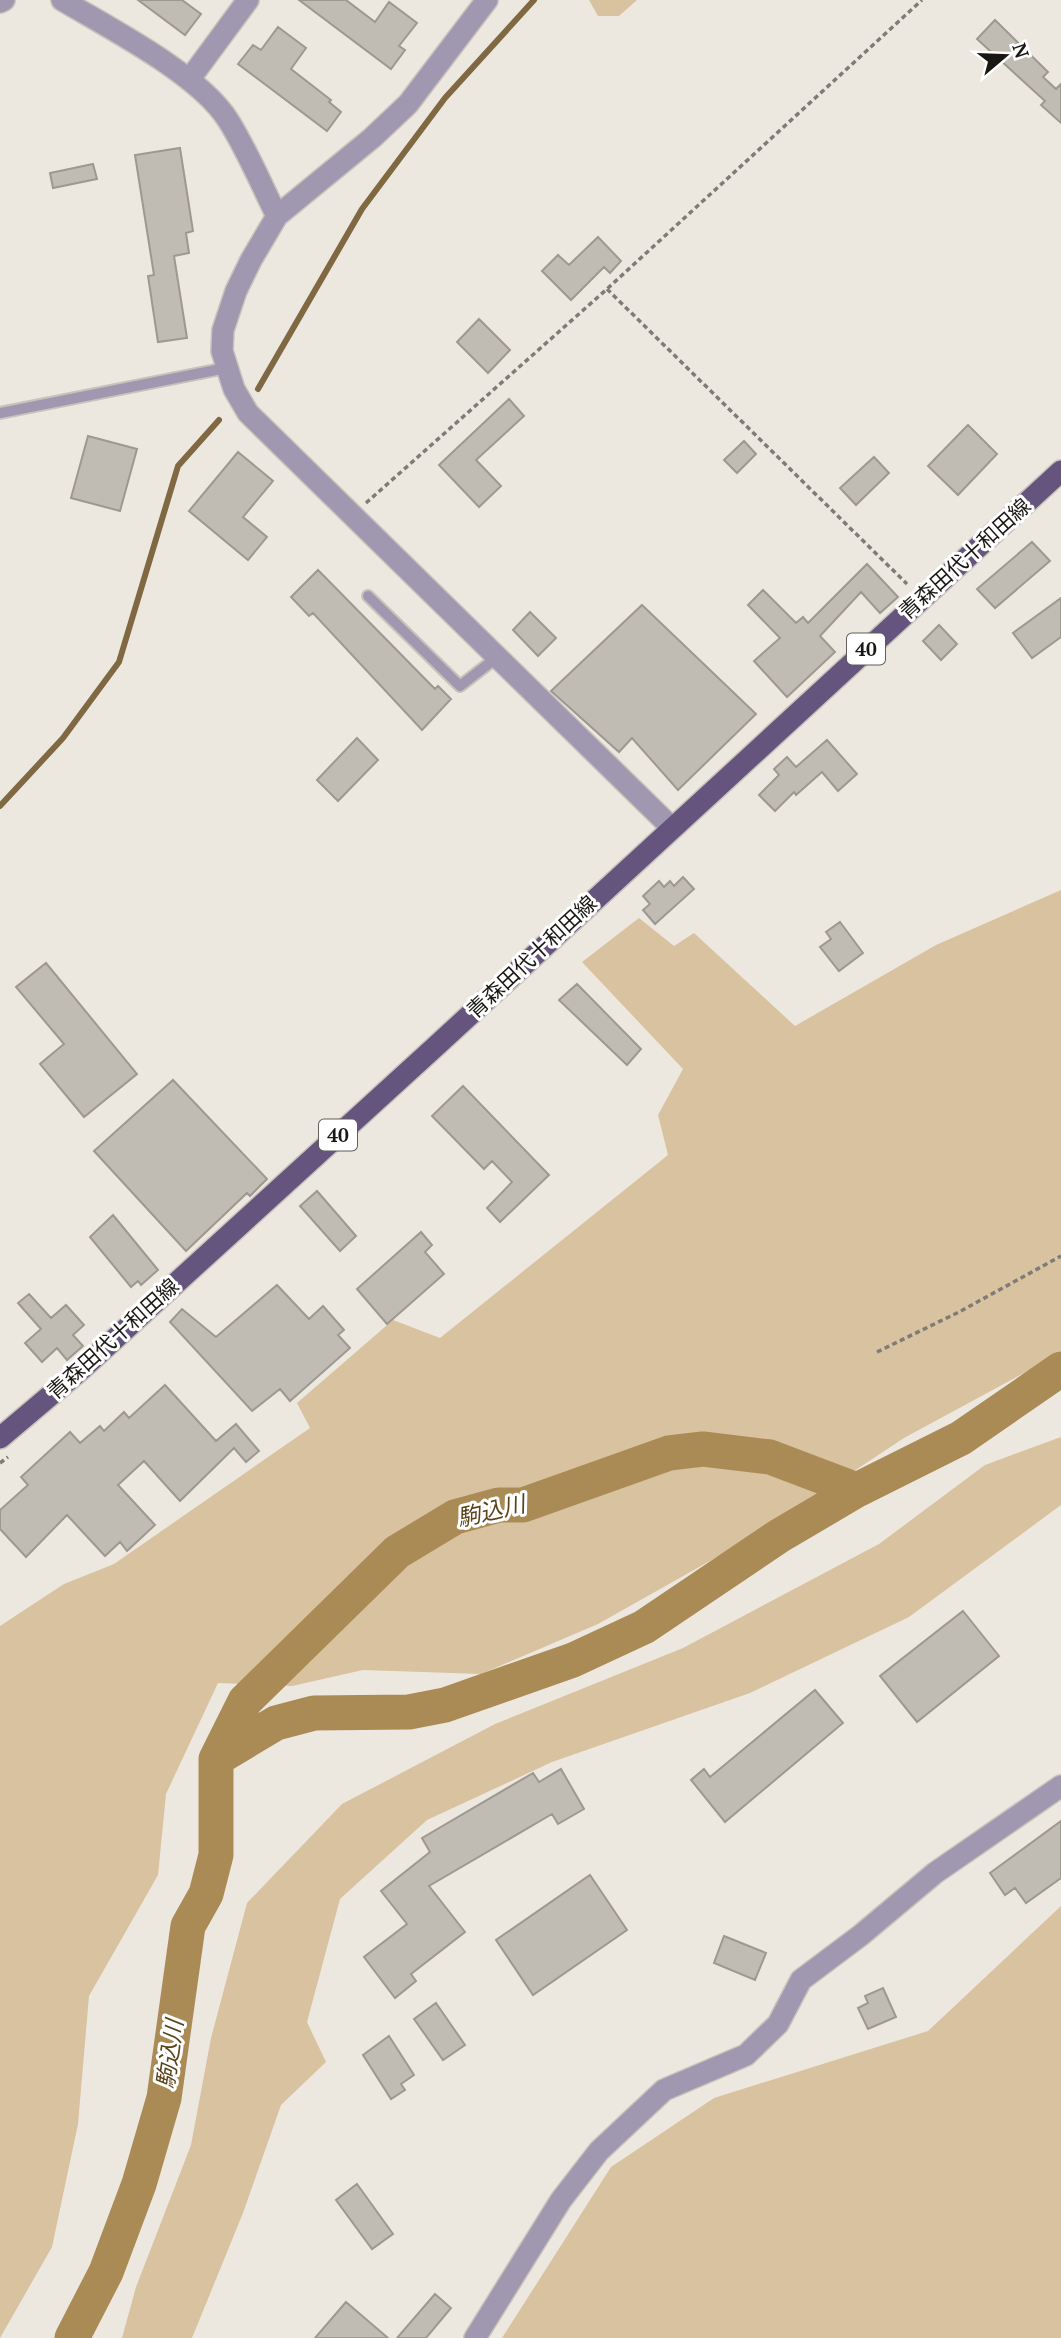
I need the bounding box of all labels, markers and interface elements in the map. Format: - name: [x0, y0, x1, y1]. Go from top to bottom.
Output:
- north arrow: [970, 21, 1040, 91]
- text: N: [1007, 39, 1036, 62]
- street label: 青森田代十和田線: [893, 492, 1036, 625]
- road number: 40: [847, 634, 885, 664]
- street label: 青森田代十和田線: [460, 889, 602, 1024]
- road number: 40: [319, 1120, 357, 1150]
- street label: 青森田代十和田線: [41, 1272, 184, 1405]
- water label: 駒込川: [454, 1487, 531, 1533]
- water label: 駒込川: [149, 2015, 190, 2090]

